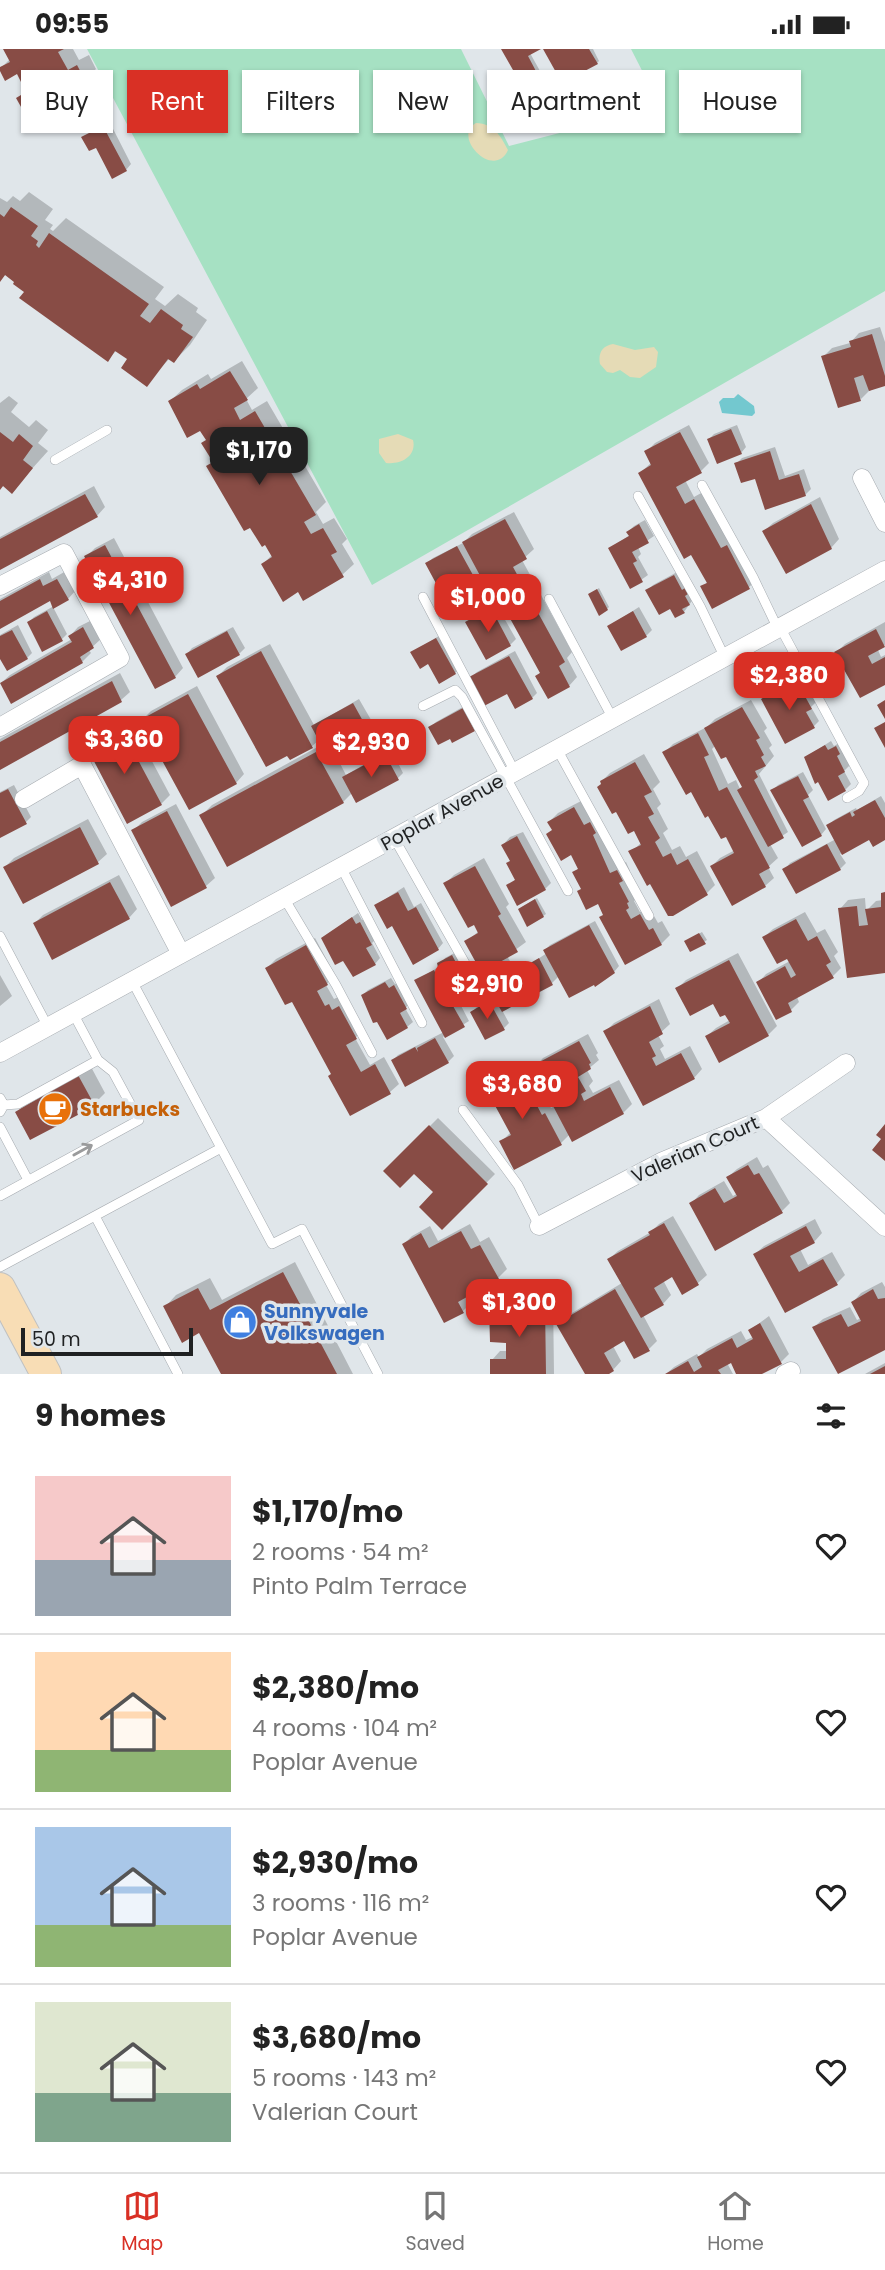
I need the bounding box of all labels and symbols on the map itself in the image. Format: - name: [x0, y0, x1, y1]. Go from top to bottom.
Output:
- pin: $1,170: [202, 427, 316, 487]
- pin: $4,310: [73, 557, 187, 617]
- pin: $1,000: [431, 575, 545, 634]
- pin: $2,380: [732, 653, 846, 712]
- pin: $3,360: [67, 717, 181, 776]
- pin: $2,930: [314, 719, 428, 779]
- street label: Poplar Avenue: [376, 767, 509, 857]
- pin: $2,910: [430, 961, 544, 1021]
- pin: $3,680: [465, 1061, 579, 1121]
- cafe icon: Starbucks: [36, 1090, 74, 1128]
- place label: Starbucks: [80, 1096, 180, 1123]
- street label: Valerian Court: [627, 1109, 763, 1190]
- one-way arrow: [73, 1143, 93, 1157]
- pin: $1,300: [462, 1279, 576, 1339]
- place label: Sunnyvale Volkswagen: [264, 1298, 385, 1347]
- shop icon: Sunnyvale Volkswagen: [221, 1303, 259, 1341]
- scale bar: [21, 1325, 192, 1357]

